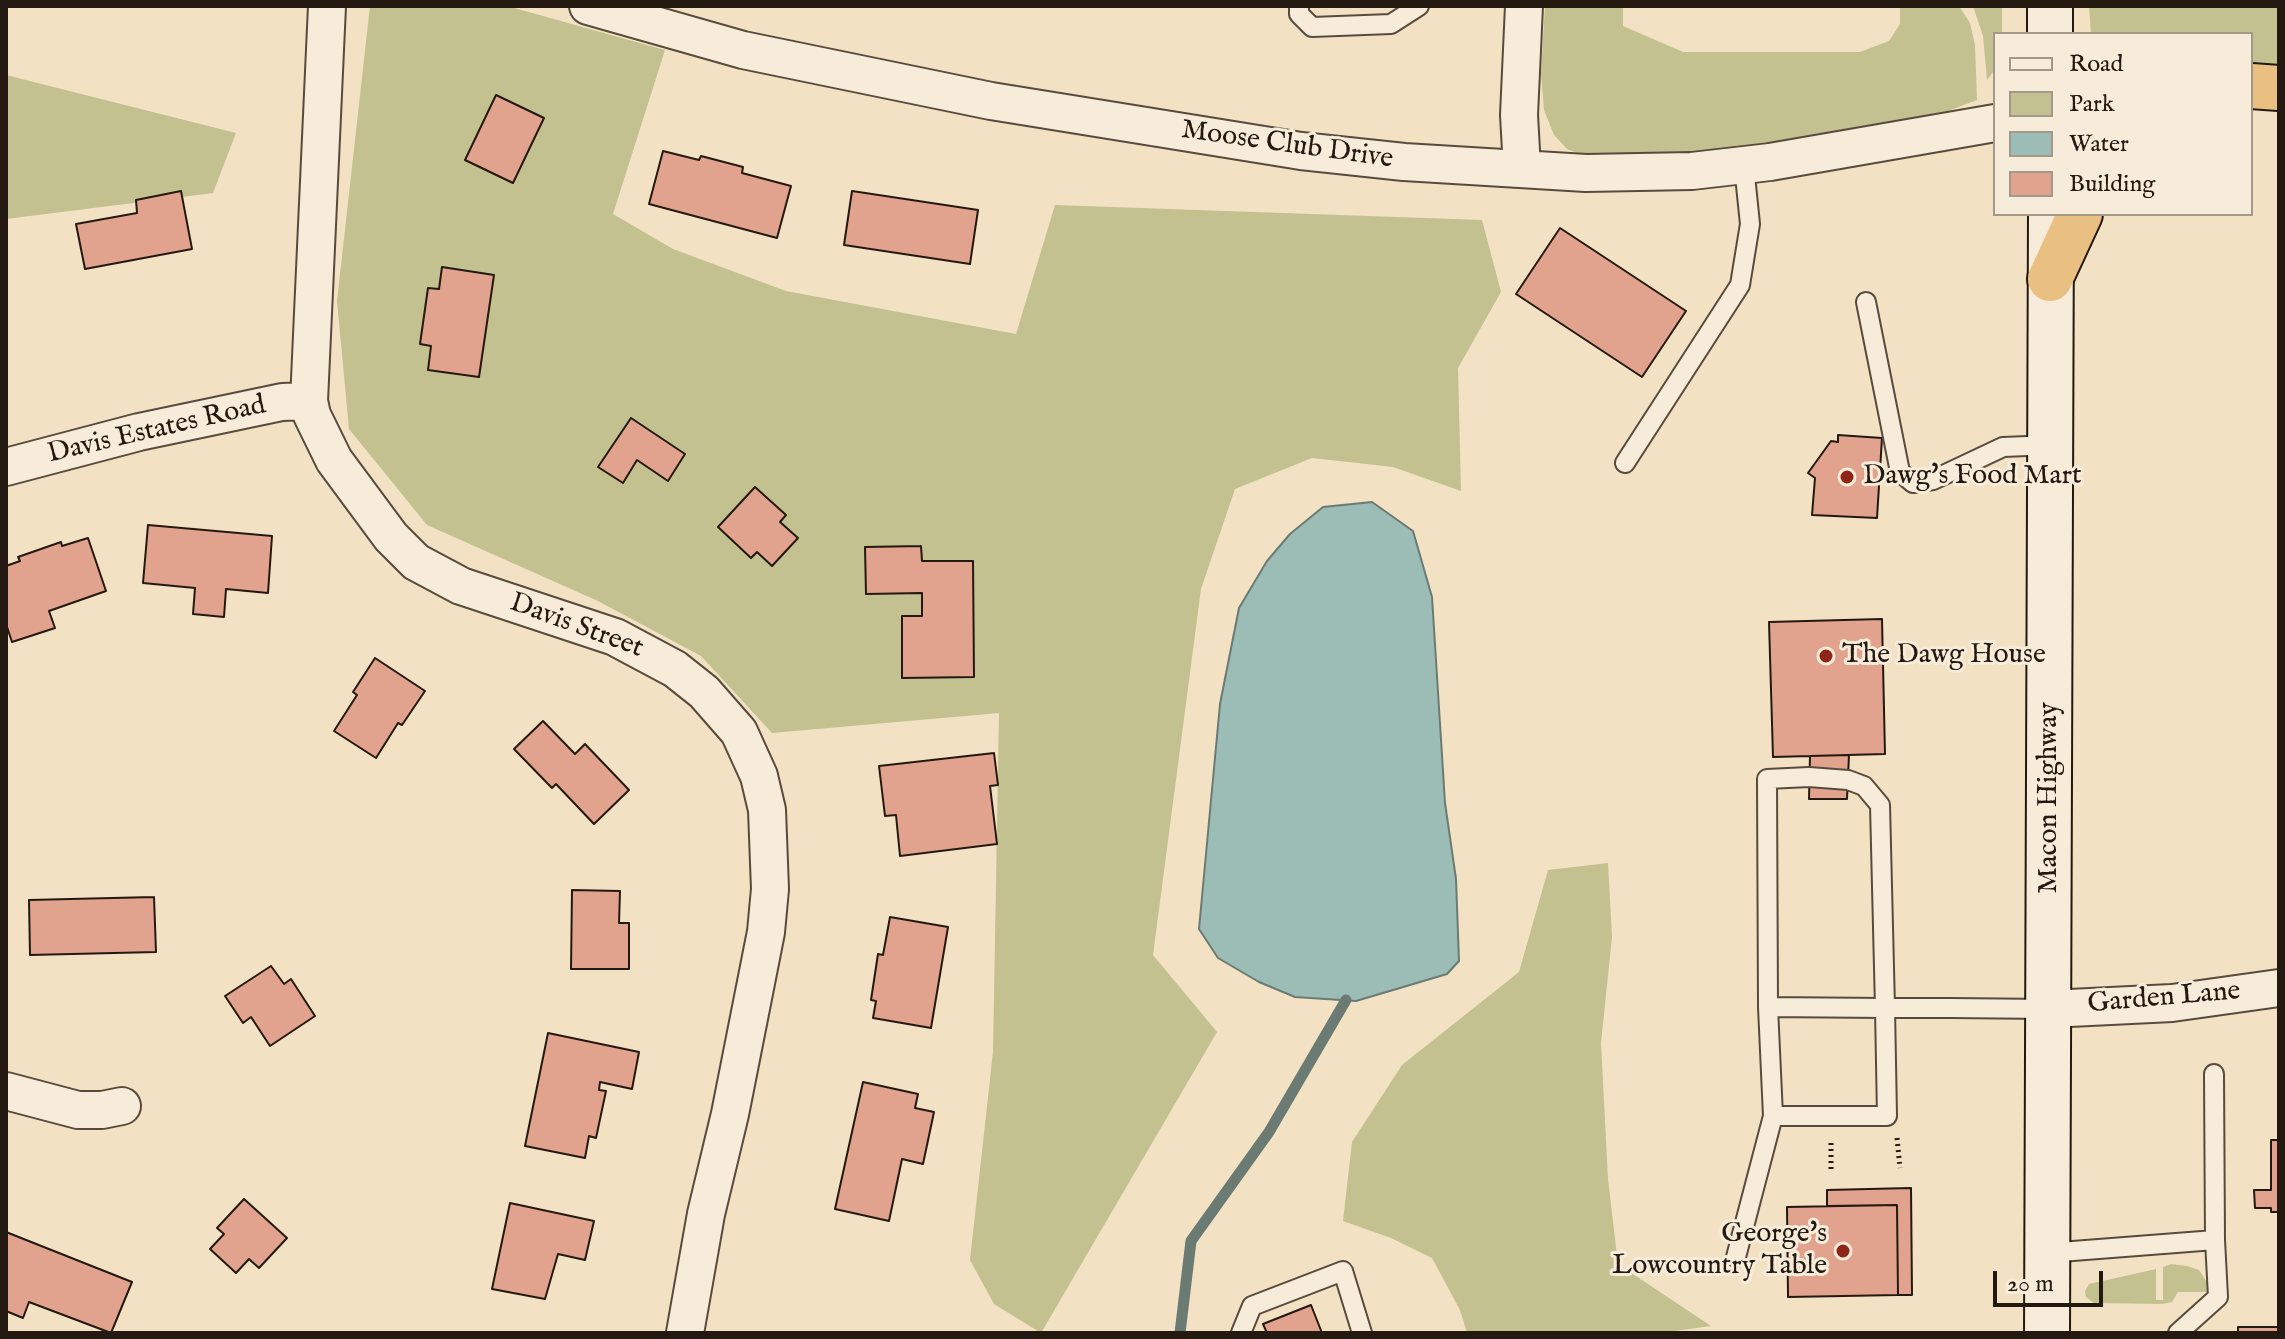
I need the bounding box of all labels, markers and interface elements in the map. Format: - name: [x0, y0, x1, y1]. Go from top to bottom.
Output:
- legend: [1993, 32, 2253, 216]
- text: Road: [2069, 49, 2123, 80]
- text: Park: [2069, 89, 2115, 120]
- street label: Moose Club Drive: [1179, 115, 1395, 177]
- text: Water: [2069, 129, 2129, 160]
- text: Building: [2069, 169, 2155, 200]
- street label: Davis Estates Road: [45, 390, 269, 472]
- place label: Dawg's Food Mart: [1863, 460, 2082, 494]
- marker: Dawg's Food Mart: [1838, 468, 1856, 486]
- street label: Davis Street: [505, 587, 647, 667]
- place label: The Dawg House: [1842, 639, 2046, 673]
- marker: The Dawg House: [1817, 647, 1835, 665]
- street label: Macon Highway: [2033, 702, 2067, 894]
- street label: Garden Lane: [2086, 976, 2242, 1022]
- place label: George's Lowcountry Table: [1612, 1218, 1827, 1284]
- marker: George's Lowcountry Table: [1834, 1242, 1852, 1260]
- scale bar: [1997, 1255, 2107, 1305]
- text: 20 m: [2007, 1269, 2054, 1300]

